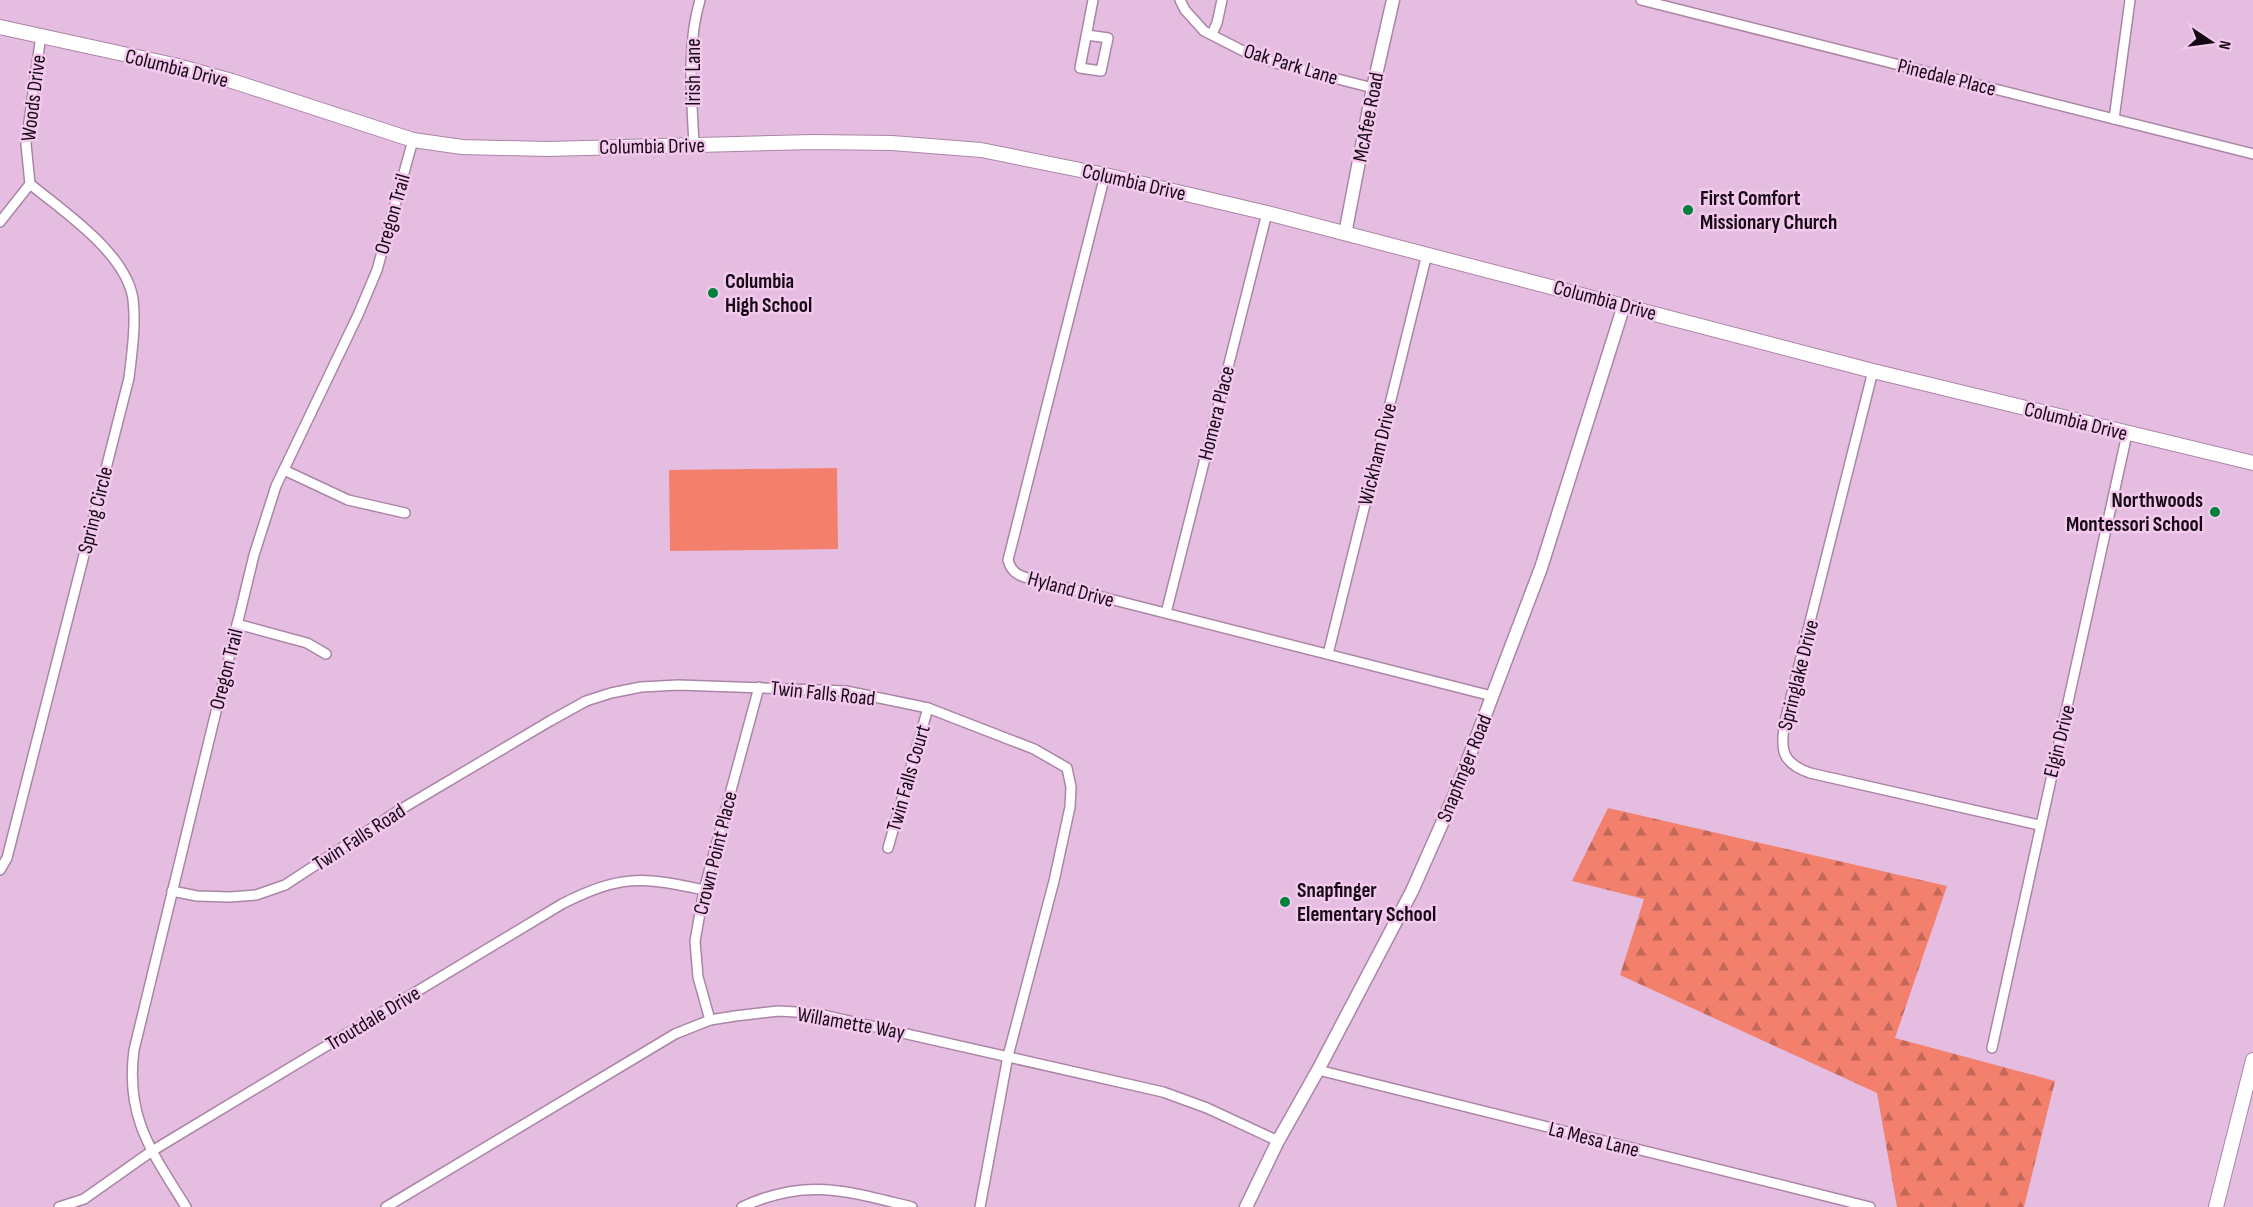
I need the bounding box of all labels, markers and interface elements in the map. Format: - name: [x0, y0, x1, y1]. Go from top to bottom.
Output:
- north arrow: [2181, 12, 2241, 72]
- street label: Irish Lane: [681, 38, 706, 106]
- street label: Oak Park Lane: [1241, 38, 1341, 91]
- text: N: [2214, 39, 2234, 51]
- street label: Columbia Drive: [123, 44, 231, 93]
- street label: Woods Drive: [16, 53, 51, 143]
- street label: Pinedale Place: [1895, 53, 1999, 102]
- street label: McAfee Road: [1348, 70, 1389, 164]
- street label: Columbia Drive: [599, 133, 705, 160]
- street label: Columbia Drive: [1080, 158, 1188, 207]
- street label: Oregon Trail: [369, 171, 416, 257]
- place label: First Comfort Missionary Church: [1700, 186, 1837, 235]
- marker: First Comfort Missionary Church: [1681, 203, 1695, 217]
- place label: Columbia High School: [725, 269, 812, 318]
- street label: Columbia Drive: [1551, 275, 1659, 326]
- marker: Columbia High School: [706, 286, 720, 300]
- street label: Homera Place: [1193, 364, 1240, 463]
- street label: Columbia Drive: [2022, 397, 2130, 446]
- street label: Wickham Drive: [1353, 400, 1402, 508]
- street label: Spring Circle: [73, 464, 118, 556]
- place label: Northwoods Montessori School: [2066, 488, 2203, 537]
- marker: Northwoods Montessori School: [2208, 505, 2222, 519]
- street label: Hyland Drive: [1025, 566, 1117, 613]
- street label: Springlake Drive: [1773, 617, 1824, 733]
- street label: Oregon Trail: [204, 626, 249, 712]
- street label: Twin Falls Road: [769, 676, 876, 711]
- street label: Elgin Drive: [2038, 702, 2081, 780]
- street label: Snapfinger Road: [1432, 711, 1497, 826]
- street label: Twin Falls Court: [881, 722, 936, 835]
- street label: Crown Point Place: [688, 789, 743, 918]
- street label: Twin Falls Road: [308, 798, 410, 876]
- place label: Snapfinger Elementary School: [1297, 878, 1436, 927]
- marker: Snapfinger Elementary School: [1278, 895, 1292, 909]
- street label: Troutdale Drive: [322, 981, 425, 1056]
- street label: Willamette Way: [795, 1002, 907, 1045]
- street label: La Mesa Lane: [1546, 1116, 1642, 1163]

